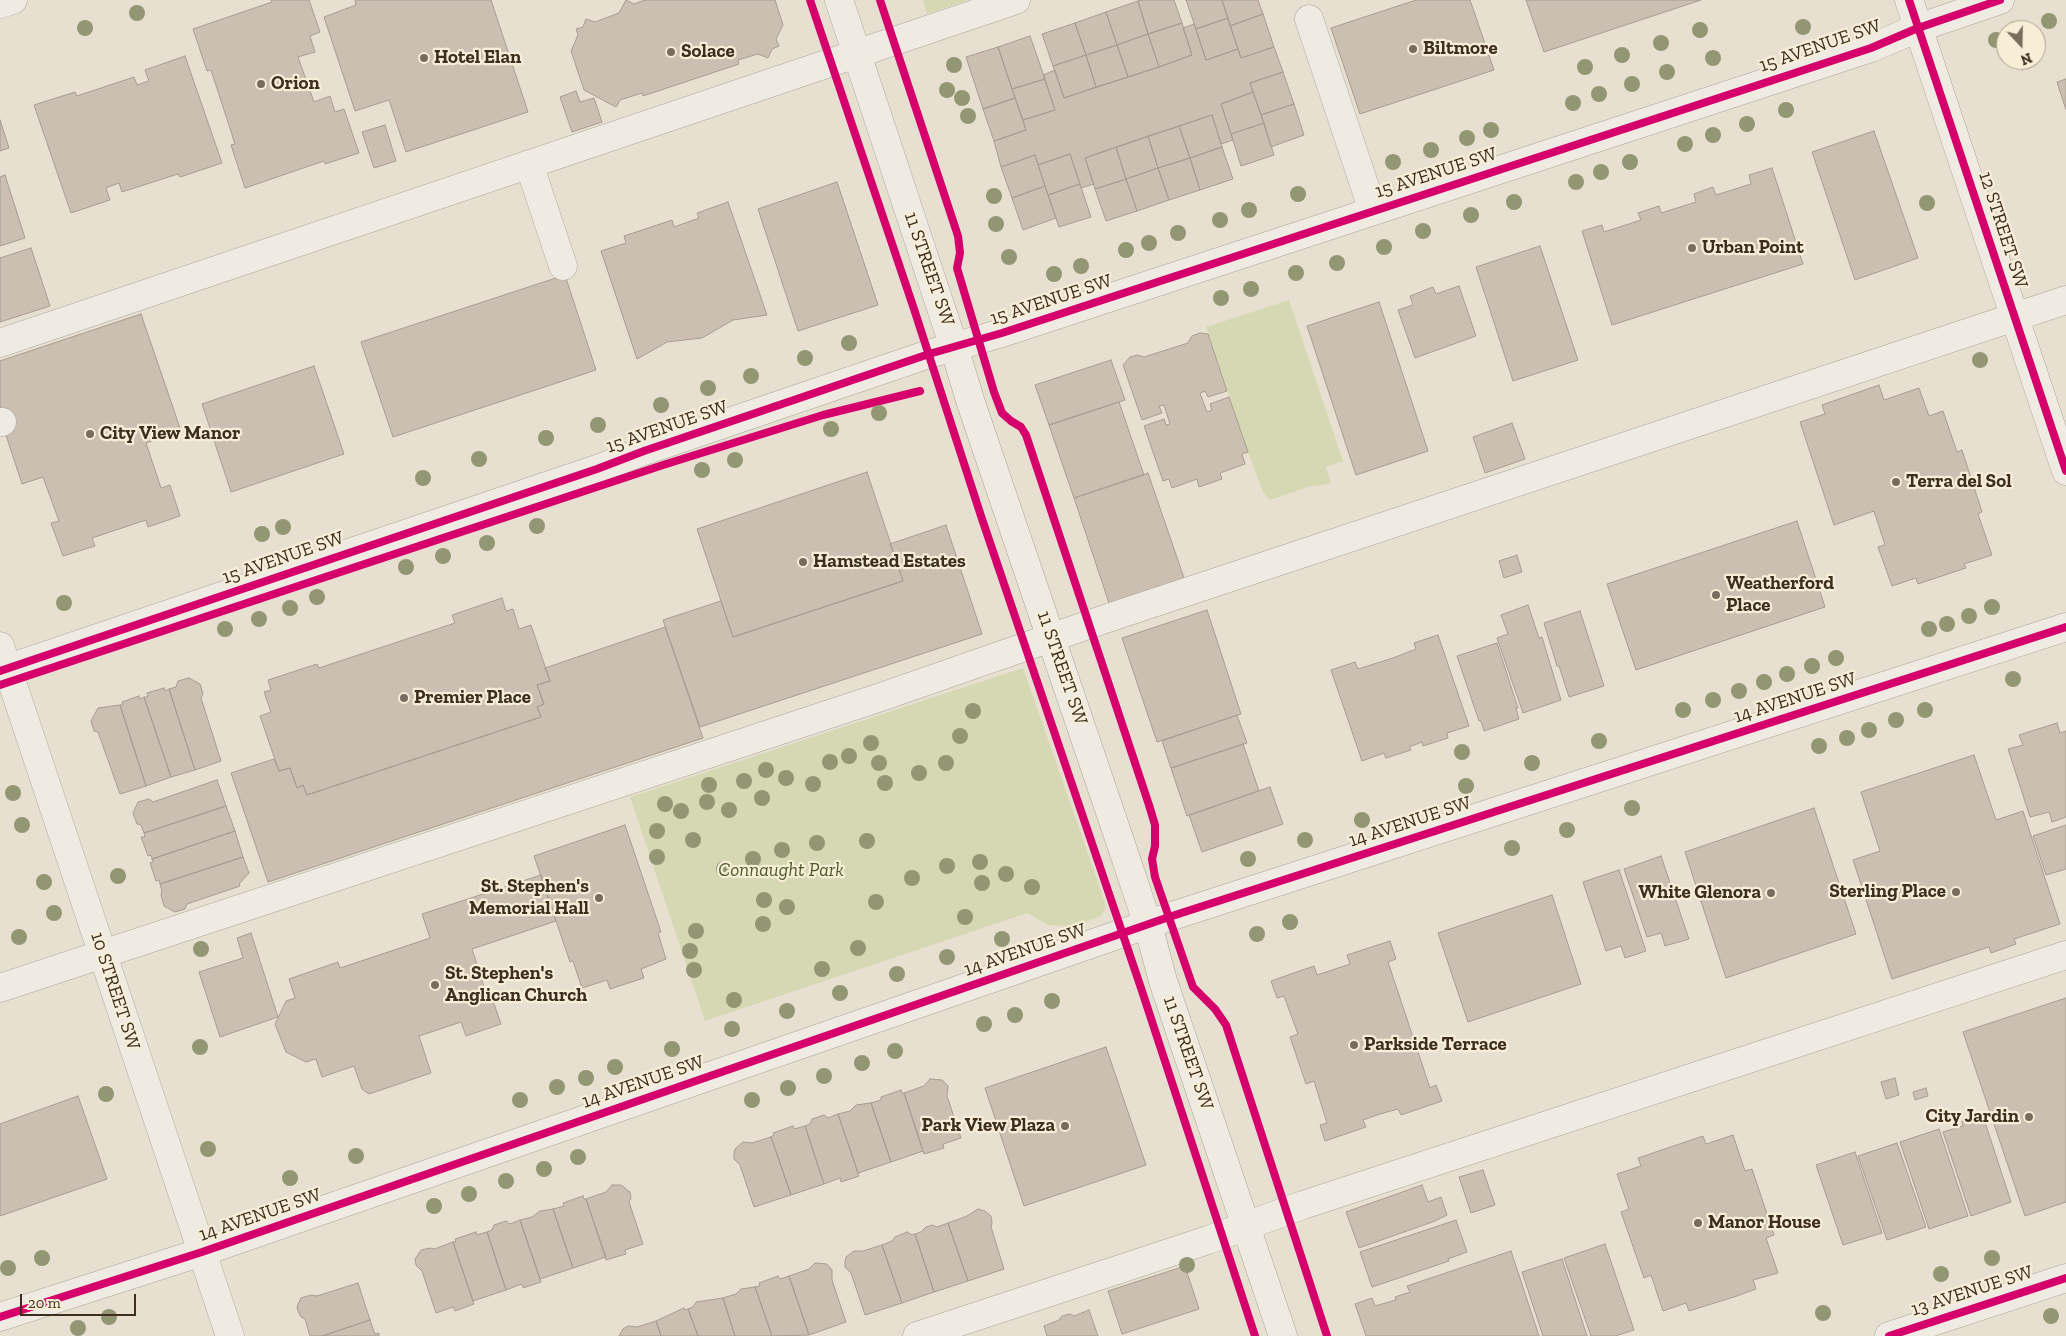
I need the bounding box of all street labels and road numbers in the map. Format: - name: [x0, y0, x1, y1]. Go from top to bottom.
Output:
- street label: 15 AVENUE SW: [1756, 15, 1884, 77]
- street label: 15 AVENUE SW: [1372, 143, 1500, 203]
- street label: 12 STREET SW: [1973, 169, 2033, 291]
- street label: 11 STREET SW: [899, 209, 959, 329]
- street label: 15 AVENUE SW: [987, 270, 1115, 330]
- street label: 15 AVENUE SW: [603, 396, 731, 458]
- street label: 15 AVENUE SW: [219, 527, 347, 589]
- street label: 11 STREET SW: [1032, 608, 1092, 728]
- street label: 14 AVENUE SW: [1731, 667, 1859, 729]
- street label: 14 AVENUE SW: [1346, 791, 1474, 853]
- street label: 14 AVENUE SW: [961, 918, 1089, 982]
- street label: 10 STREET SW: [85, 929, 145, 1053]
- street label: 11 STREET SW: [1158, 993, 1218, 1113]
- street label: 14 AVENUE SW: [579, 1050, 707, 1114]
- street label: 14 AVENUE SW: [196, 1183, 324, 1247]
- street label: 13 AVENUE SW: [1908, 1261, 2036, 1321]

